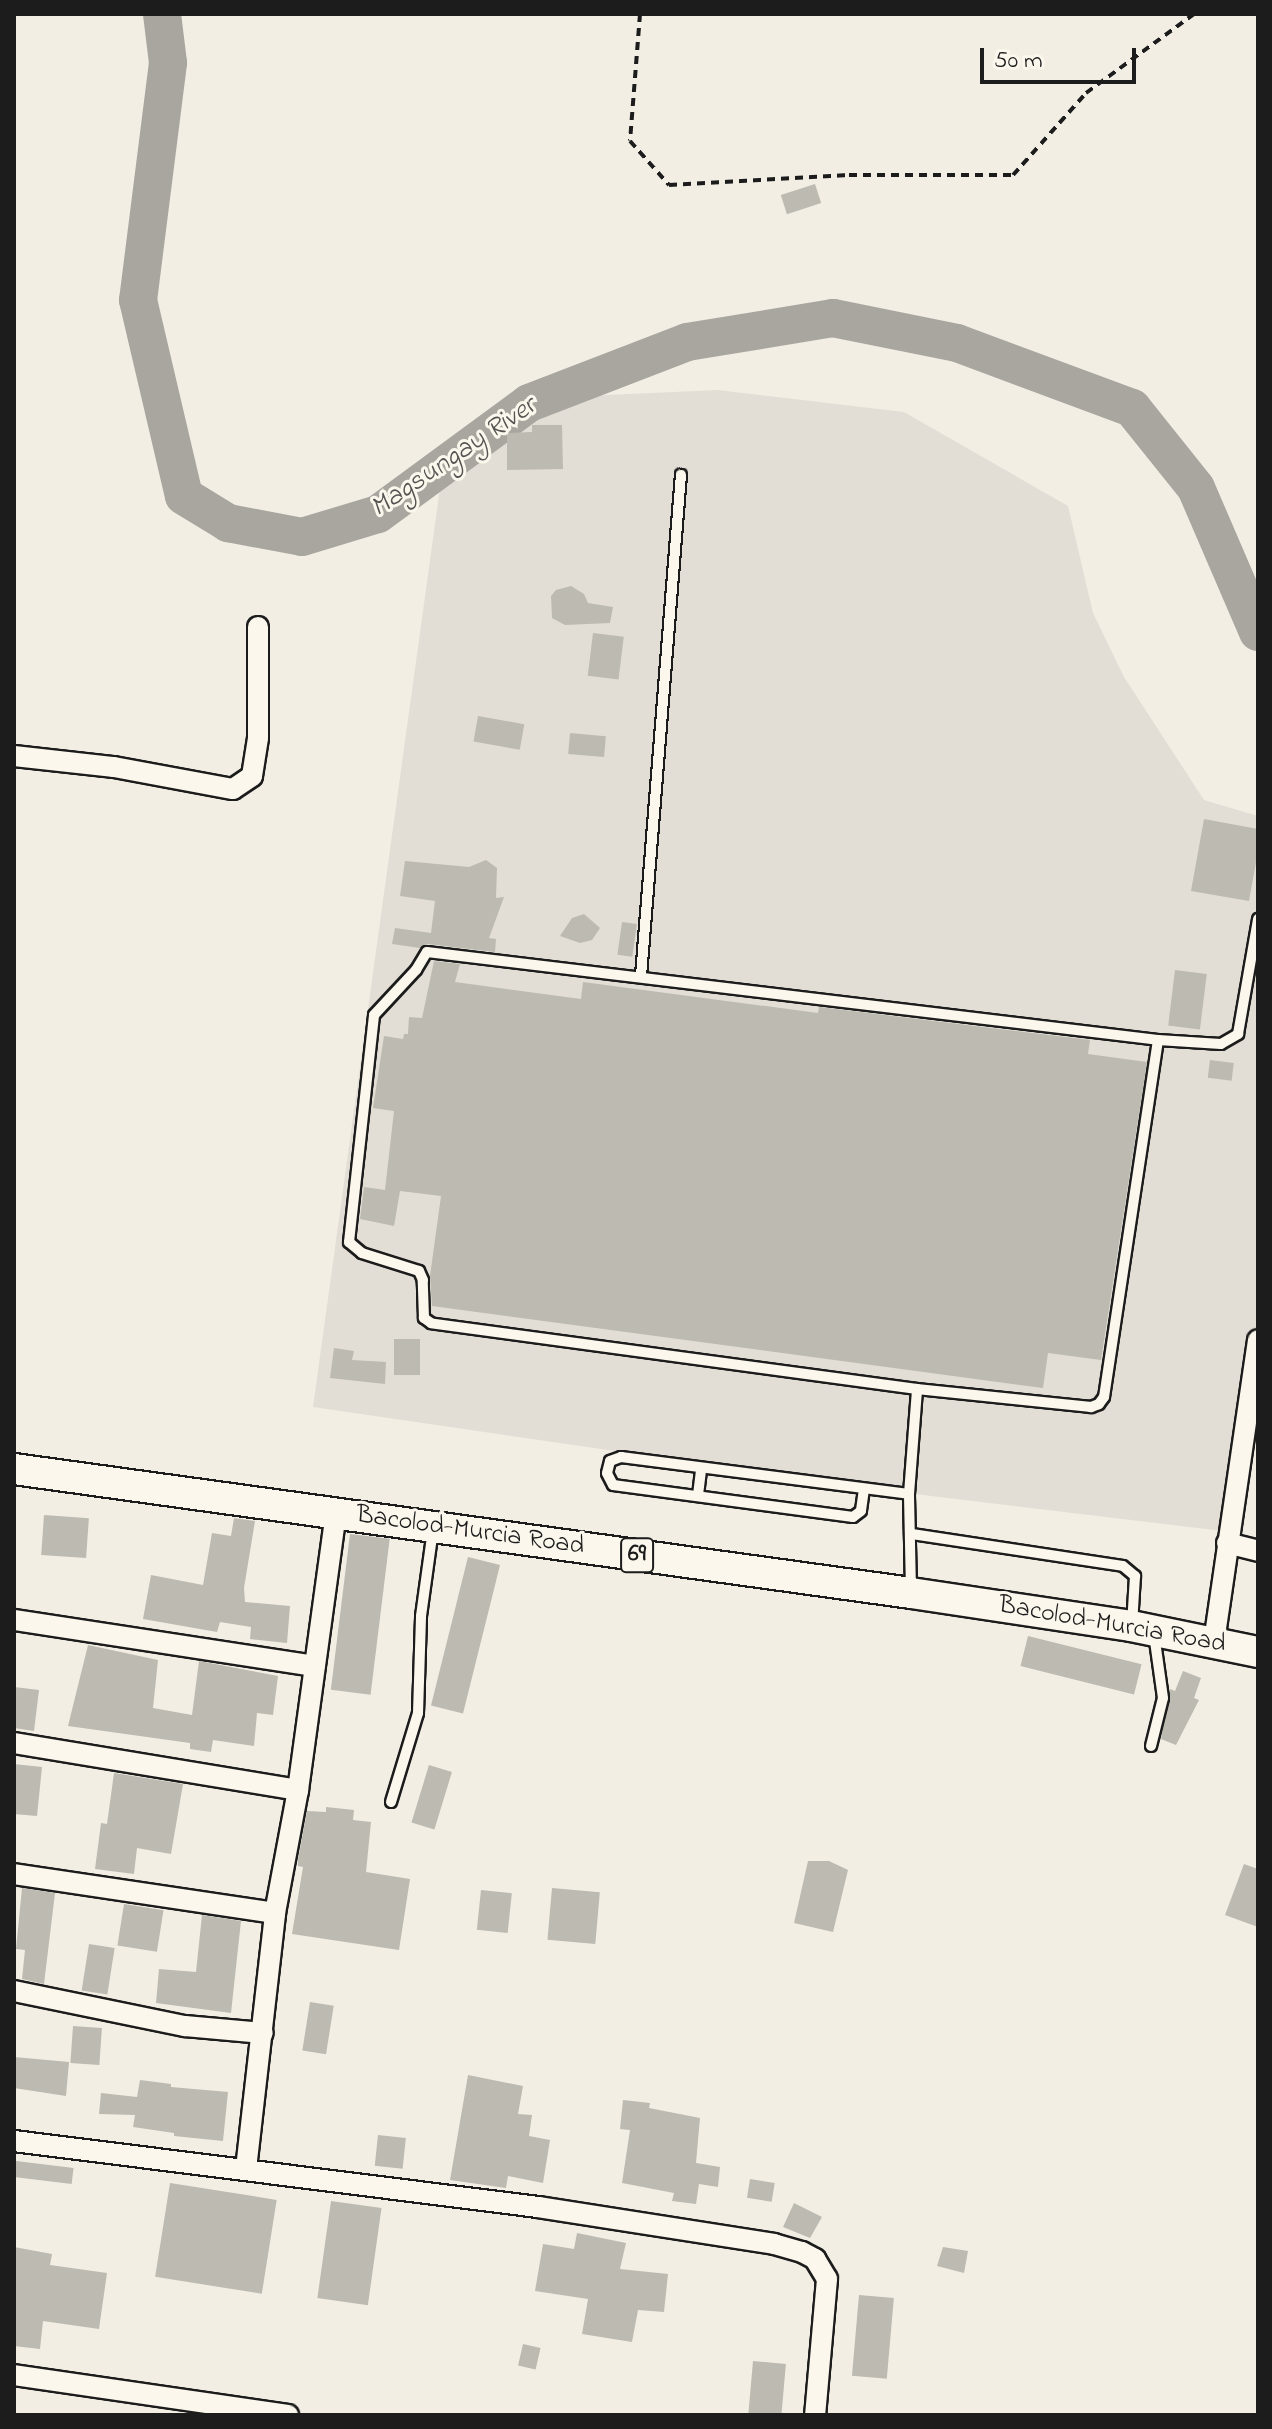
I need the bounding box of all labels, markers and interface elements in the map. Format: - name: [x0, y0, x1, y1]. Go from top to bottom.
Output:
- scale bar: [984, 32, 1140, 82]
- text: 50 m: [994, 44, 1043, 79]
- water label: Magsungay River: [365, 390, 543, 526]
- street label: Bacolod-Murcia Road: [354, 1501, 586, 1563]
- road number: 69: [619, 1535, 655, 1575]
- street label: Bacolod-Murcia Road: [996, 1591, 1228, 1661]

